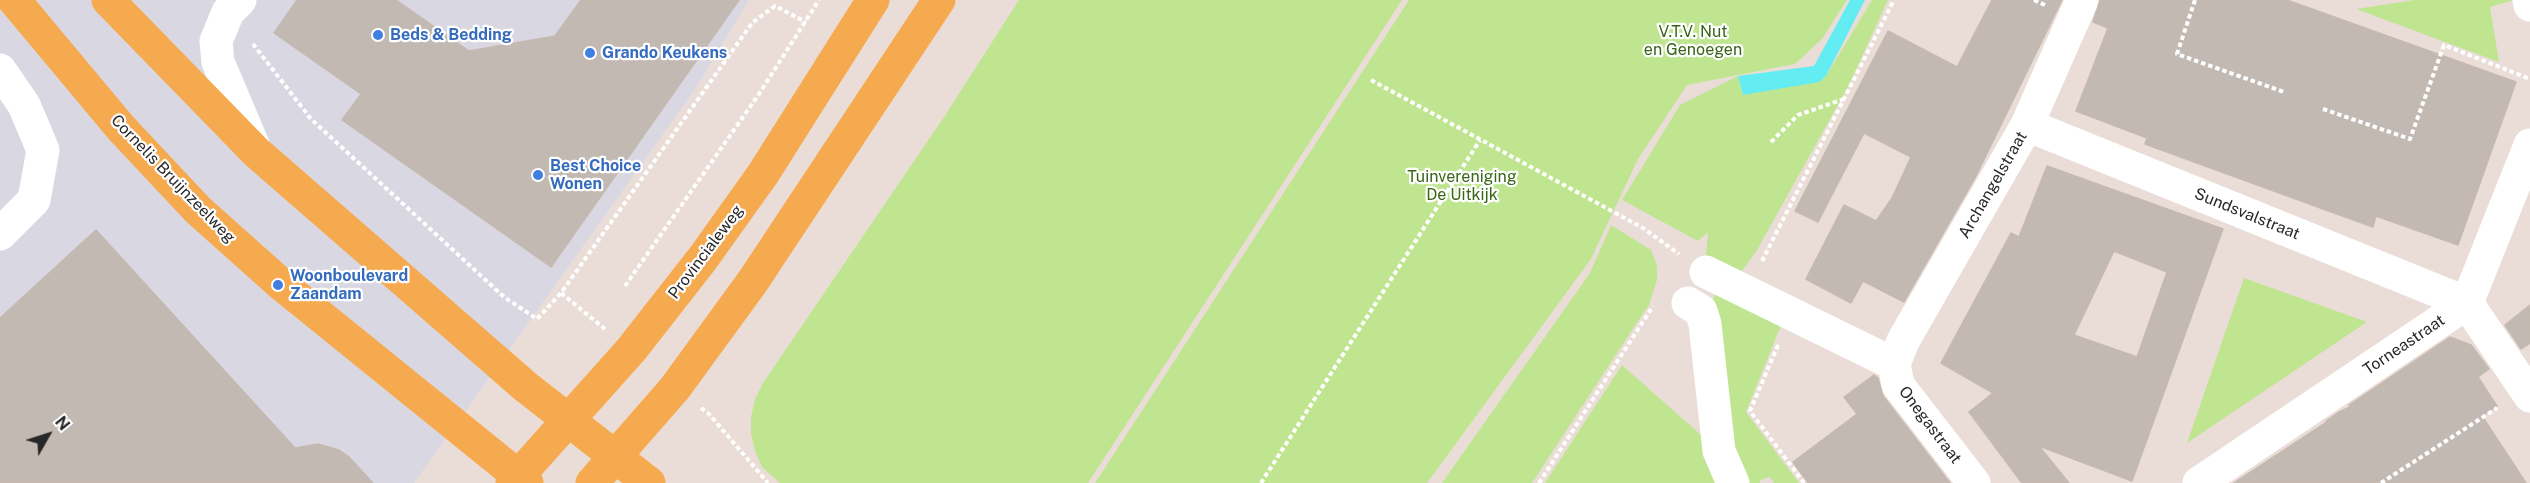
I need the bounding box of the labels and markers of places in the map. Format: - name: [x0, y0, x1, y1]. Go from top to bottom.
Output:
- place label: Beds & Bedding: [390, 25, 512, 45]
- marker: Beds & Bedding: [371, 28, 385, 42]
- place label: Grando Keukens: [602, 43, 727, 63]
- marker: Grando Keukens: [583, 46, 597, 60]
- place label: Best Choice Wonen: [550, 156, 641, 194]
- marker: Best Choice Wonen: [531, 168, 545, 182]
- place label: Woonboulevard Zaandam: [290, 266, 408, 304]
- marker: Woonboulevard Zaandam: [271, 278, 285, 292]

